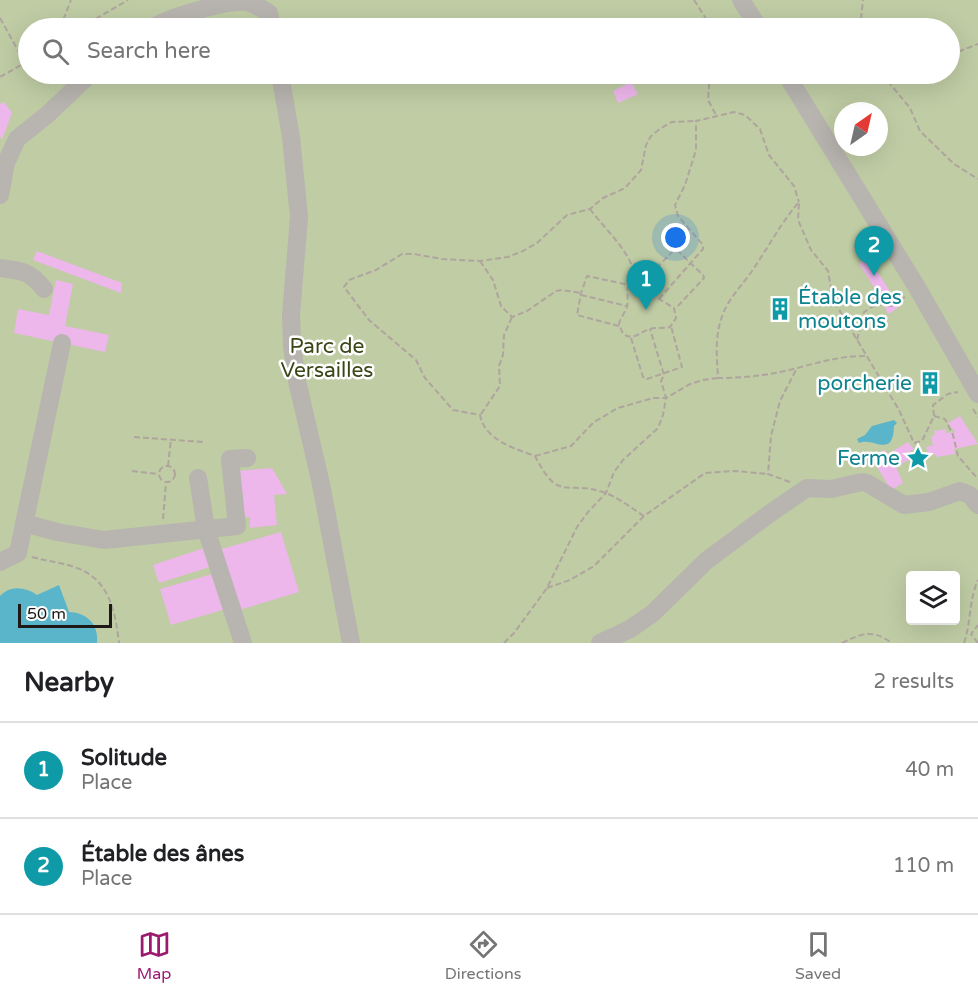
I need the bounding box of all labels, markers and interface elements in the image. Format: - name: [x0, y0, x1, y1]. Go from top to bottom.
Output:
- search box: [18, 18, 960, 84]
- icon: search: [39, 35, 72, 68]
- text: Search here: [87, 38, 211, 64]
- north arrow: [834, 102, 888, 156]
- your location: [661, 223, 690, 252]
- pin: 2: [854, 226, 894, 276]
- pin: 1: [626, 260, 666, 310]
- place label: Étable des moutons: [798, 285, 902, 334]
- building icon: Étable des moutons: [767, 296, 793, 322]
- park label: Parc de Versailles: [281, 334, 373, 383]
- building icon: porcherie: [917, 370, 943, 396]
- place label: porcherie: [817, 371, 912, 396]
- place icon: Ferme: [905, 445, 931, 471]
- place label: Ferme: [837, 446, 900, 471]
- map controls: [906, 571, 960, 625]
- button: layers: [906, 571, 960, 625]
- scale bar: [18, 601, 112, 628]
- text: 50 m: [27, 604, 66, 624]
- text: Nearby: [24, 667, 114, 698]
- text: 2 results: [874, 670, 954, 694]
- text: Solitude: [81, 745, 167, 771]
- text: 1: [37, 758, 50, 782]
- text: 40 m: [905, 758, 954, 782]
- text: Place: [81, 771, 132, 795]
- text: Étable des ânes: [81, 841, 244, 867]
- text: 2: [37, 854, 50, 878]
- text: 110 m: [893, 854, 954, 878]
- text: Place: [81, 867, 132, 891]
- tab: Map: [137, 928, 171, 984]
- tab: Directions: [445, 928, 521, 984]
- tab: Saved: [795, 928, 841, 984]

